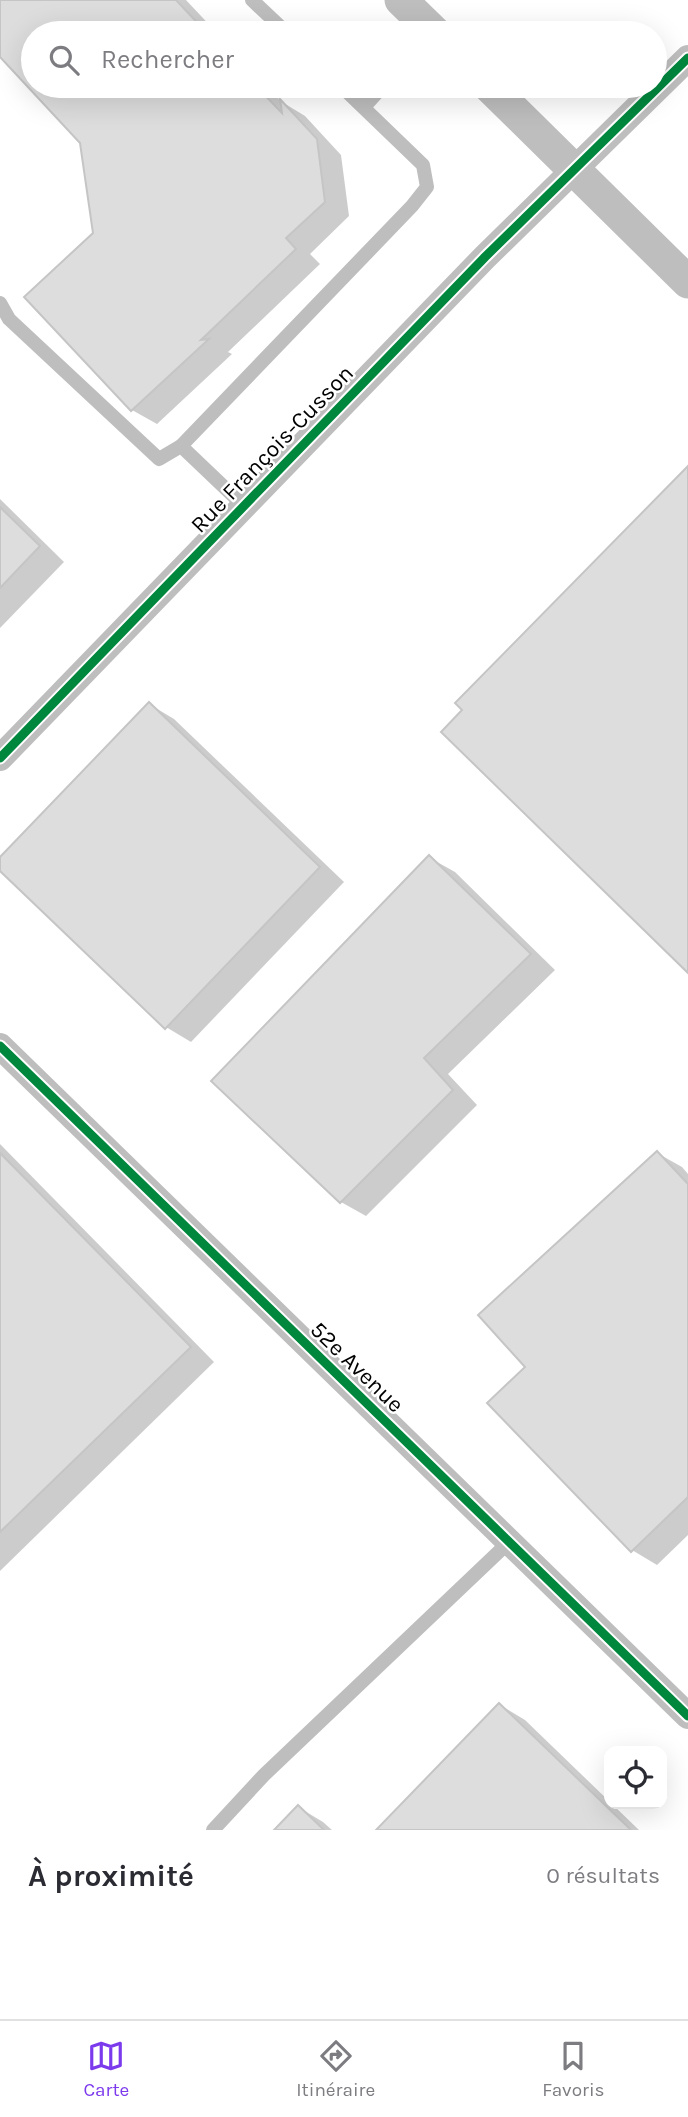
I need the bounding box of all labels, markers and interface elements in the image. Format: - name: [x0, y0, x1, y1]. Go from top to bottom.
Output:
- search box: [21, 21, 667, 98]
- icon: search: [45, 41, 83, 79]
- text: Rechercher: [101, 44, 234, 75]
- street label: Rue François-Cusson: [185, 360, 359, 538]
- street label: 52e Avenue: [305, 1316, 409, 1418]
- map controls: [604, 1746, 667, 1809]
- button: locate: [604, 1746, 667, 1809]
- text: À proximité: [28, 1858, 194, 1894]
- text: 0 résultats: [546, 1862, 660, 1889]
- tab: Carte: [83, 2037, 129, 2101]
- tab: Itinéraire: [296, 2037, 375, 2101]
- tab: Favoris: [542, 2037, 605, 2101]

